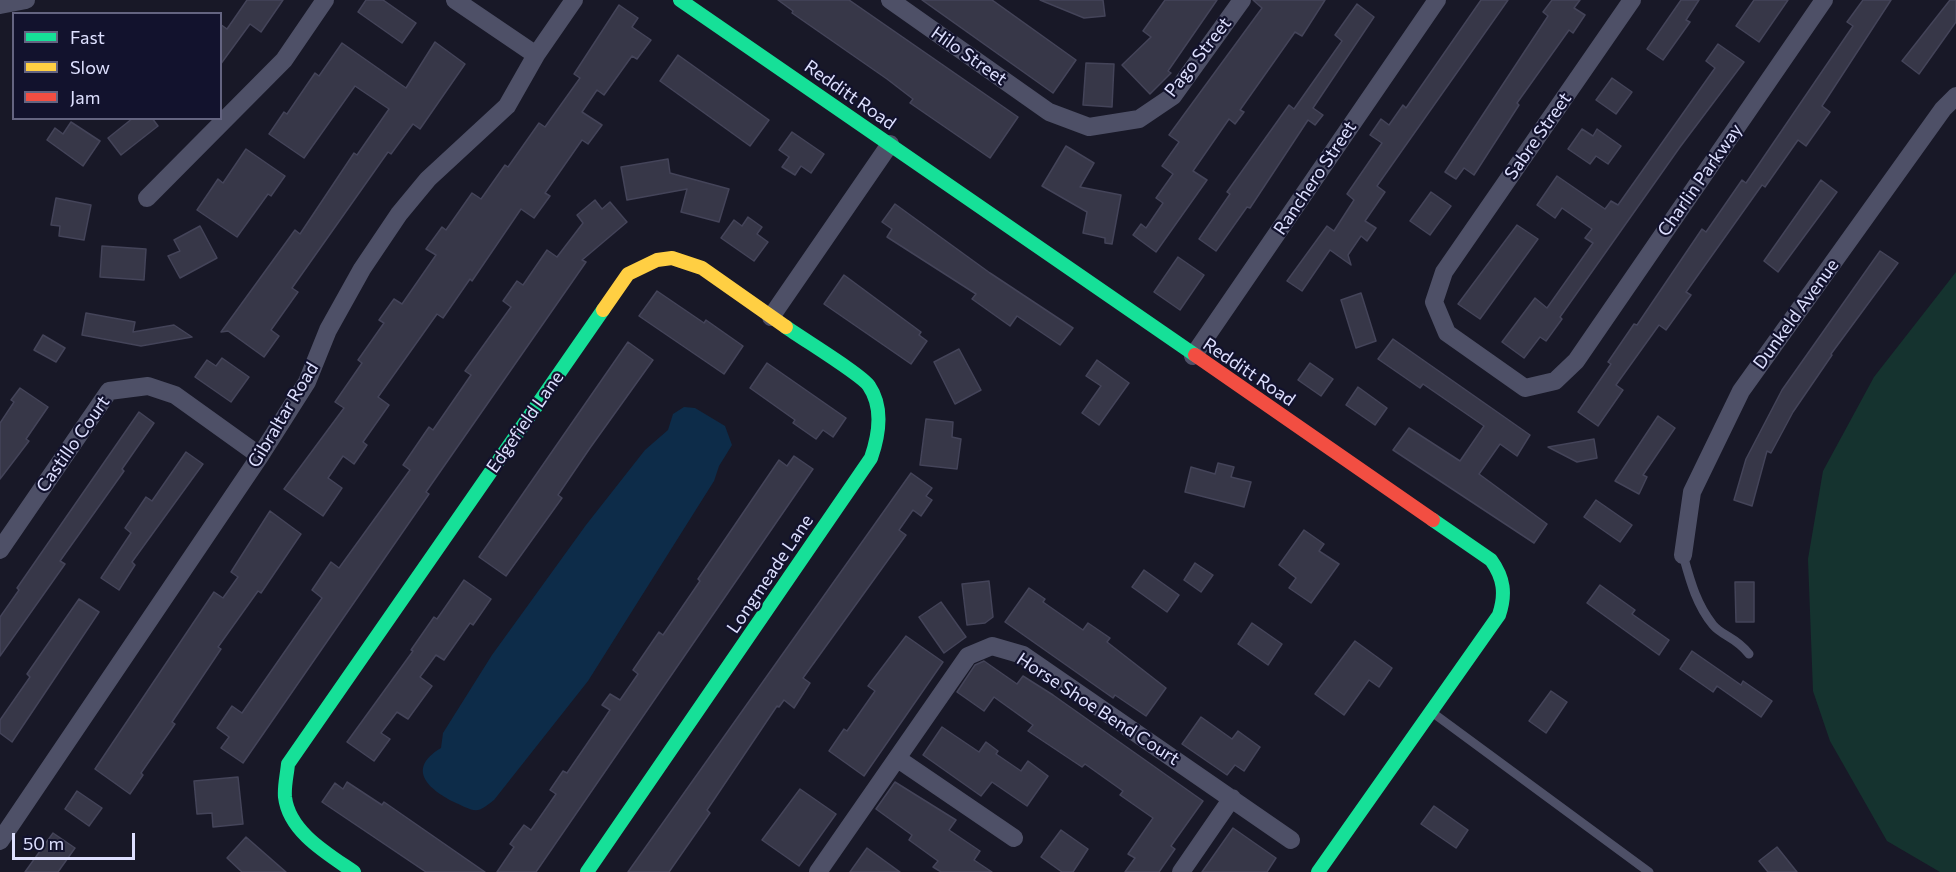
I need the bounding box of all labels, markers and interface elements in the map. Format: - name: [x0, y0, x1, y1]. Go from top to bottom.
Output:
- legend: [12, 12, 222, 120]
- street label: Pago Street: [1160, 13, 1236, 101]
- street label: Hilo Street: [927, 22, 1011, 90]
- text: Fast: [70, 26, 105, 48]
- text: Slow: [70, 56, 110, 78]
- street label: Redditt Road: [800, 56, 900, 134]
- text: Jam: [70, 86, 100, 108]
- street label: Sabre Street: [1500, 88, 1576, 184]
- street label: Ranchero Street: [1269, 117, 1361, 239]
- street label: Charlin Parkway: [1653, 119, 1747, 241]
- street label: Dunkeld Avenue: [1749, 255, 1843, 373]
- street label: Redditt Road: [1199, 333, 1299, 411]
- street label: Gibraltar Road: [243, 358, 323, 472]
- street label: Edgefield Lane: [482, 367, 568, 477]
- street label: Castillo Court: [32, 392, 114, 496]
- street label: Longmeade Lane: [722, 511, 818, 637]
- street label: Horse Shoe Bend Court: [1013, 648, 1183, 770]
- scale bar: [15, 821, 138, 859]
- text: 50 m: [23, 832, 64, 854]

